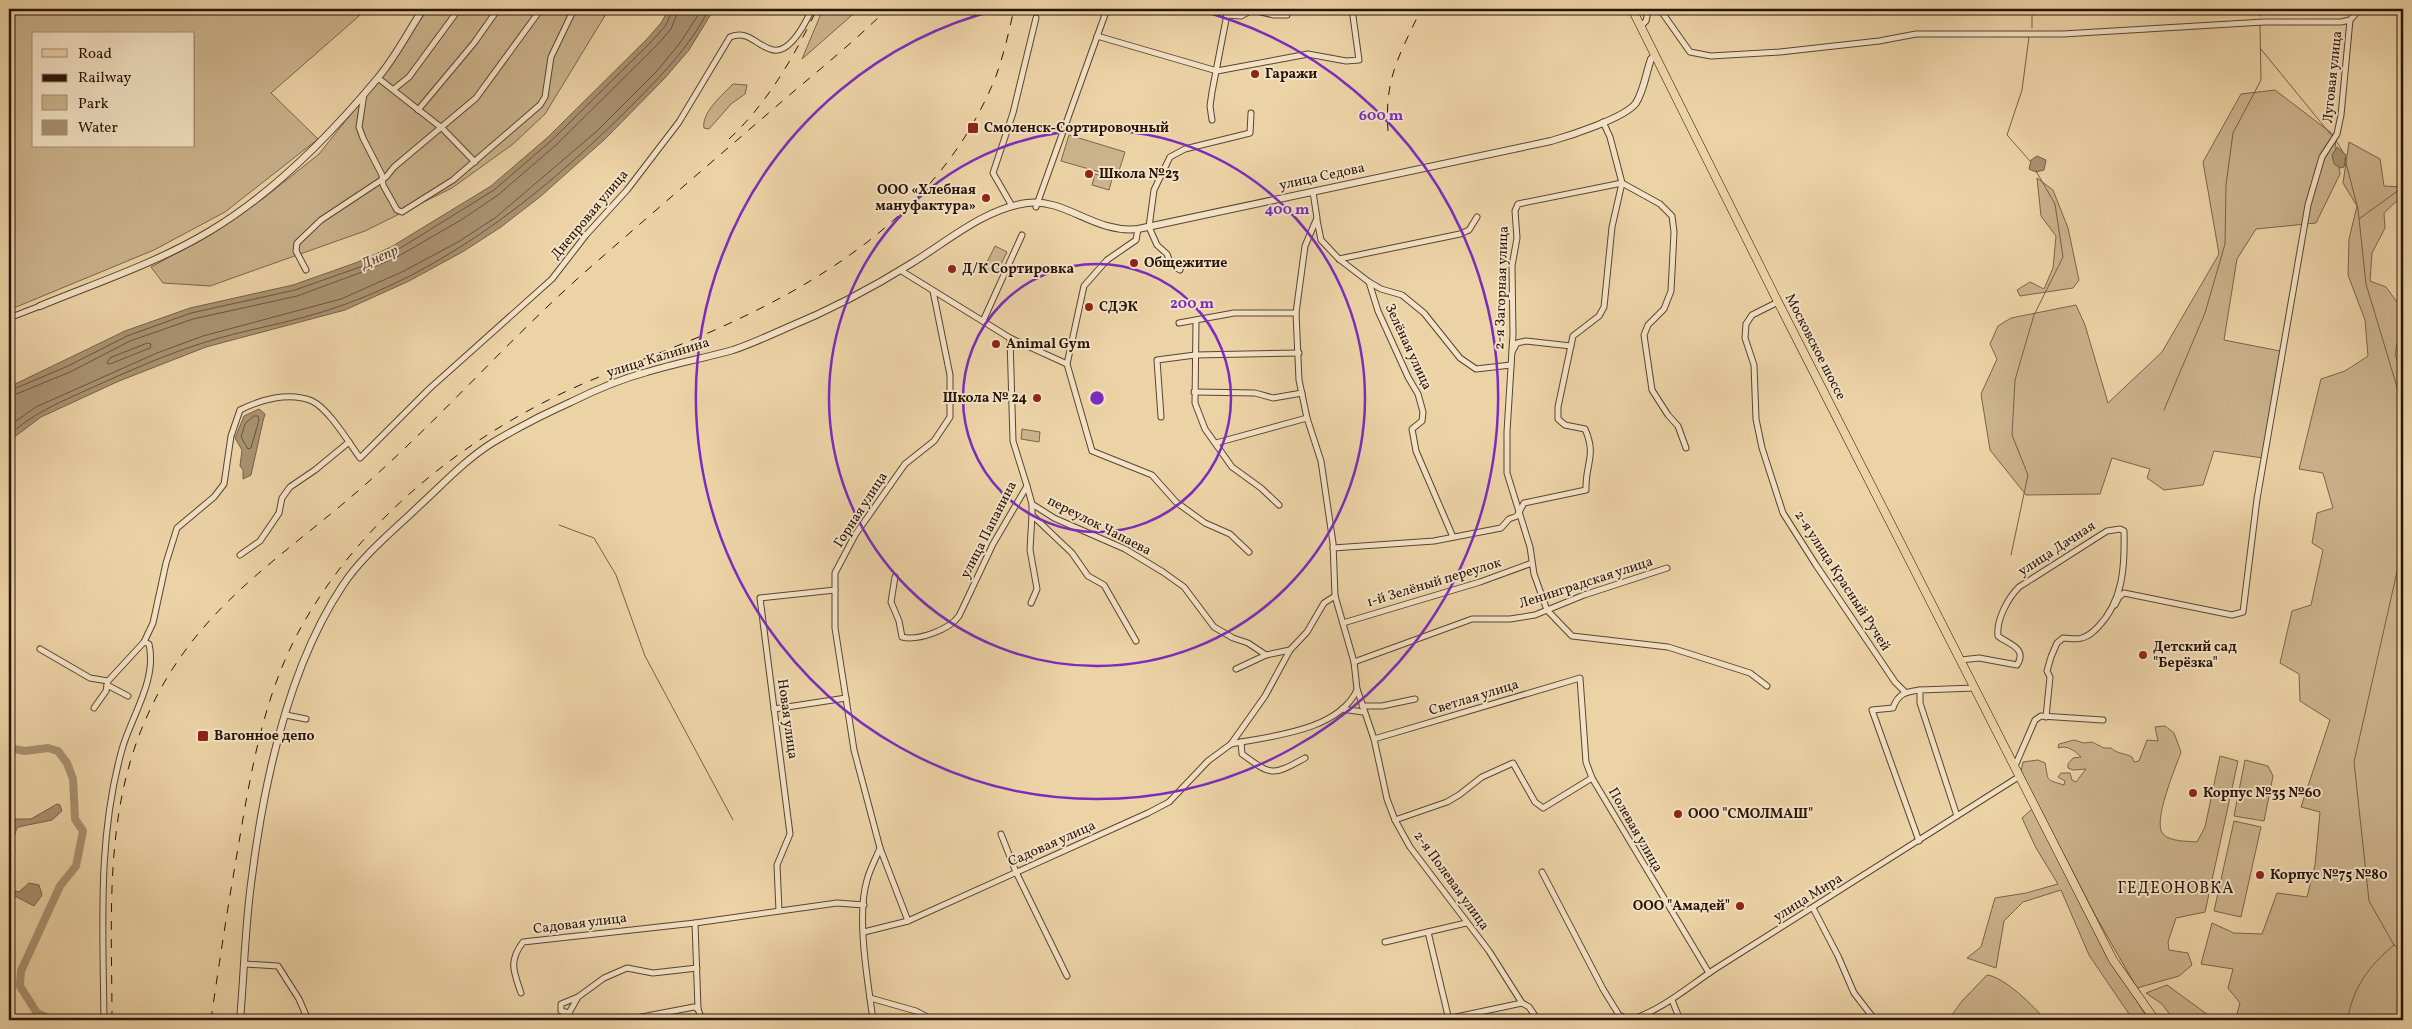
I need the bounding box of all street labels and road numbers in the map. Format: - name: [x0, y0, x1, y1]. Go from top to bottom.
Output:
- street label: Луговая улица: [2319, 30, 2347, 124]
- street label: улица Седова: [1277, 159, 1367, 195]
- street label: Днепровая улица: [547, 166, 633, 264]
- street label: 2-я Загорная улица: [1490, 226, 1514, 350]
- street label: Московское шоссе: [1780, 291, 1850, 404]
- street label: Зелёная улица: [1380, 301, 1436, 393]
- street label: улица Калинина: [604, 333, 712, 383]
- street label: Горная улица: [829, 469, 893, 551]
- street label: улица Папанина: [956, 478, 1022, 582]
- street label: переулок Чапаева: [1044, 492, 1154, 560]
- street label: 2-я улица Красный Ручей: [1789, 507, 1895, 655]
- street label: улица Дачная: [2015, 517, 2099, 581]
- street label: Ленинградская улица: [1516, 552, 1656, 614]
- street label: 1-й Зелёный переулок: [1364, 553, 1504, 613]
- street label: Светлая улица: [1427, 675, 1521, 721]
- street label: Новая улица: [772, 678, 802, 760]
- street label: Полевая улица: [1603, 784, 1667, 876]
- street label: Садовая улица: [1005, 816, 1099, 872]
- street label: 2-я Полевая улица: [1409, 828, 1493, 934]
- street label: улица Мира: [1770, 869, 1846, 927]
- street label: Садовая улица: [532, 909, 628, 939]

